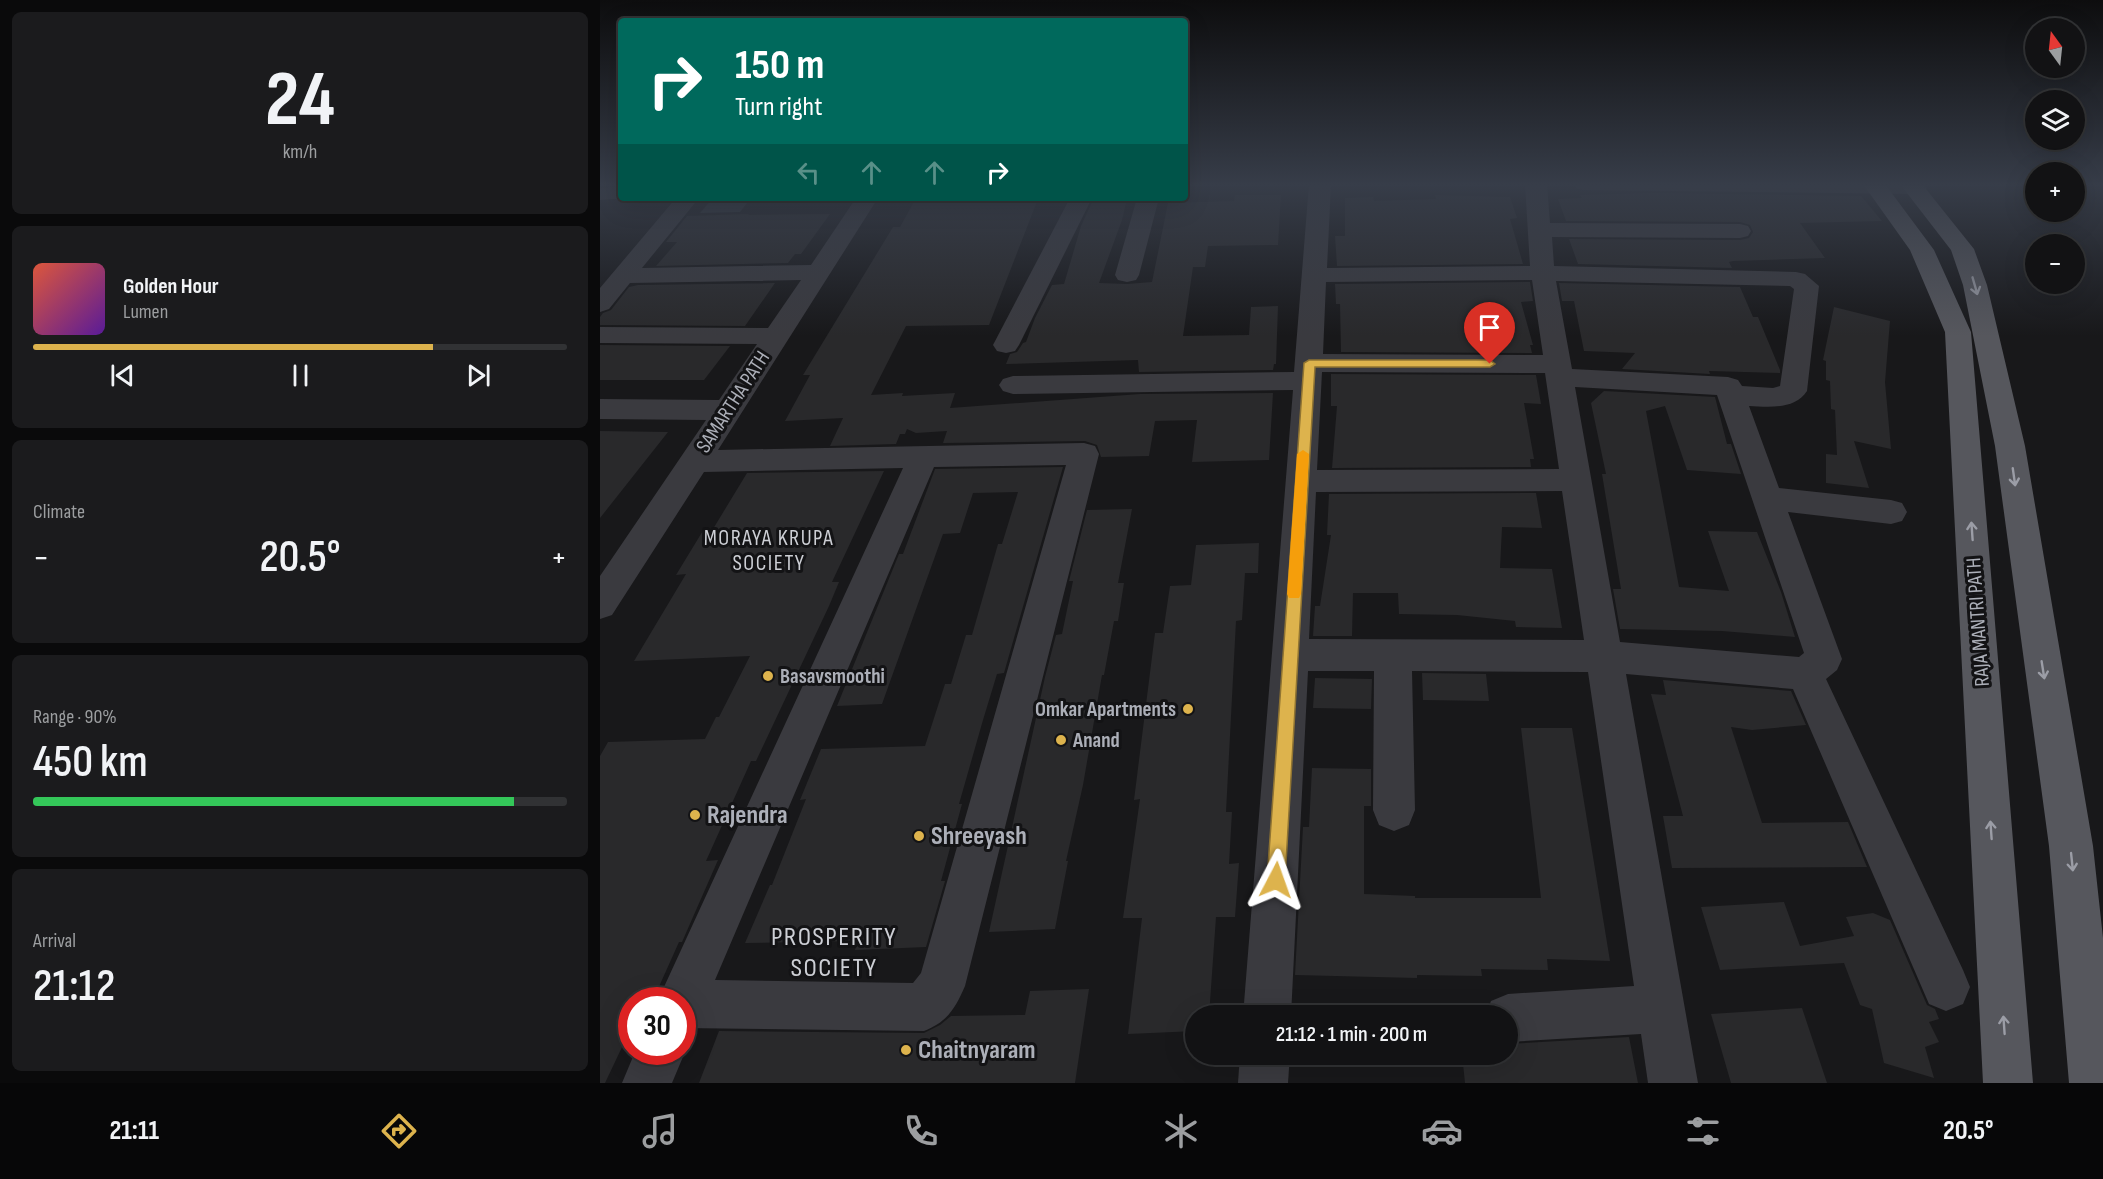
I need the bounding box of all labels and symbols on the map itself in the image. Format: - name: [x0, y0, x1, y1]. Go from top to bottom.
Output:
- north arrow: [2025, 18, 2085, 78]
- one-way arrow: [1970, 276, 1981, 295]
- pin: [1464, 302, 1515, 364]
- street label: SAMARTHA PATH: [691, 347, 775, 457]
- one-way arrow: [2009, 466, 2020, 486]
- one-way arrow: [1966, 521, 1977, 541]
- district label: MORAYA KRUPA SOCIETY: [704, 525, 834, 577]
- street label: RAJA MANTRI PATH: [1961, 557, 1995, 687]
- one-way arrow: [2038, 659, 2049, 679]
- place label: Basavsmoothi: [780, 664, 885, 689]
- marker: Basavsmoothi: [761, 669, 775, 683]
- place label: Omkar Apartments: [1035, 697, 1176, 722]
- marker: Omkar Apartments: [1181, 702, 1195, 716]
- place label: Anand: [1072, 728, 1120, 753]
- marker: Anand: [1054, 733, 1068, 747]
- place label: Rajendra: [707, 800, 788, 831]
- marker: Rajendra: [688, 808, 702, 822]
- place label: Shreeyash: [931, 821, 1027, 852]
- one-way arrow: [1985, 821, 1996, 841]
- marker: Shreeyash: [912, 829, 926, 843]
- position arrow: [1244, 848, 1308, 912]
- one-way arrow: [2067, 852, 2078, 872]
- district label: PROSPERITY SOCIETY: [771, 921, 897, 984]
- speed limit sign: 30: [618, 987, 696, 1065]
- one-way arrow: [1998, 1015, 2009, 1035]
- place label: Chaitnyaram: [918, 1035, 1036, 1066]
- marker: Chaitnyaram: [899, 1043, 913, 1057]

